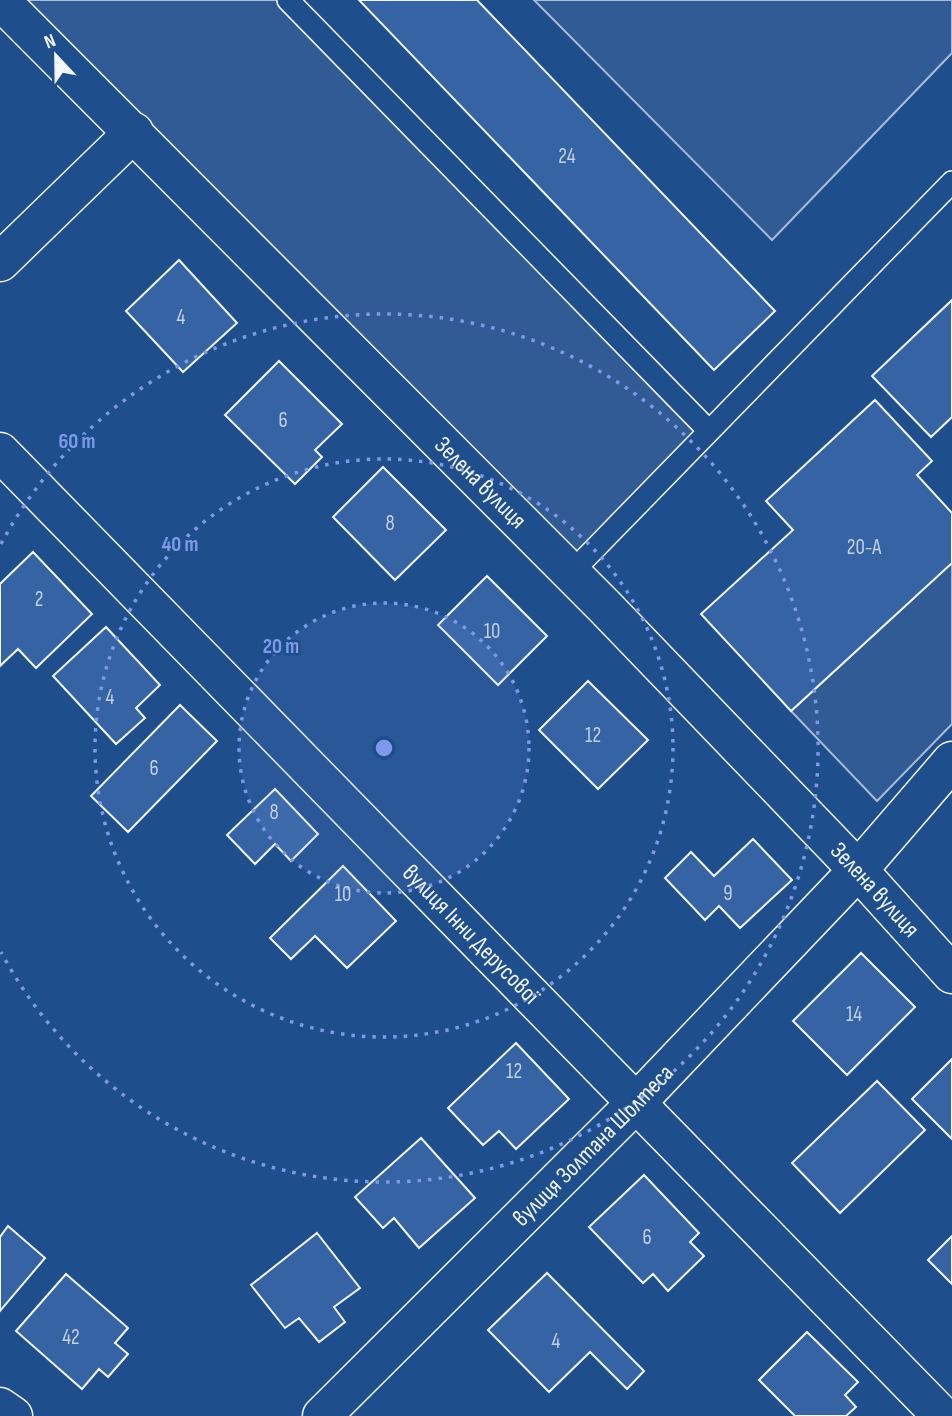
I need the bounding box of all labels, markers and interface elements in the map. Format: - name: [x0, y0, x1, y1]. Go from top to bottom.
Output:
- north arrow: [21, 21, 91, 91]
- text: N: [41, 29, 59, 54]
- house number: 24: [558, 144, 576, 169]
- house number: 4: [177, 305, 186, 330]
- house number: 6: [278, 408, 288, 433]
- text: 60 m: [58, 429, 96, 454]
- street label: Зелена вулиця: [429, 430, 533, 535]
- house number: 8: [385, 511, 395, 536]
- text: 40 m: [162, 532, 198, 557]
- house number: 20-А: [847, 535, 882, 560]
- house number: 2: [35, 587, 43, 612]
- house number: 10: [484, 619, 500, 644]
- text: 20 m: [263, 634, 299, 659]
- house number: 4: [106, 685, 115, 710]
- house number: 12: [585, 723, 601, 748]
- centre of rings: [372, 736, 396, 760]
- house number: 6: [149, 756, 159, 781]
- house number: 8: [269, 800, 279, 825]
- street label: Зелена вулиця: [825, 836, 926, 943]
- street label: вулиця Інни Дерусової: [397, 858, 546, 1010]
- house number: 9: [723, 881, 733, 906]
- house number: 10: [335, 882, 351, 907]
- house number: 14: [846, 1002, 862, 1027]
- street label: вулиця Золтана Шолтеса: [506, 1058, 679, 1232]
- house number: 12: [506, 1059, 522, 1084]
- house number: 6: [642, 1225, 652, 1250]
- house number: 42: [62, 1325, 80, 1350]
- house number: 4: [552, 1329, 561, 1354]

